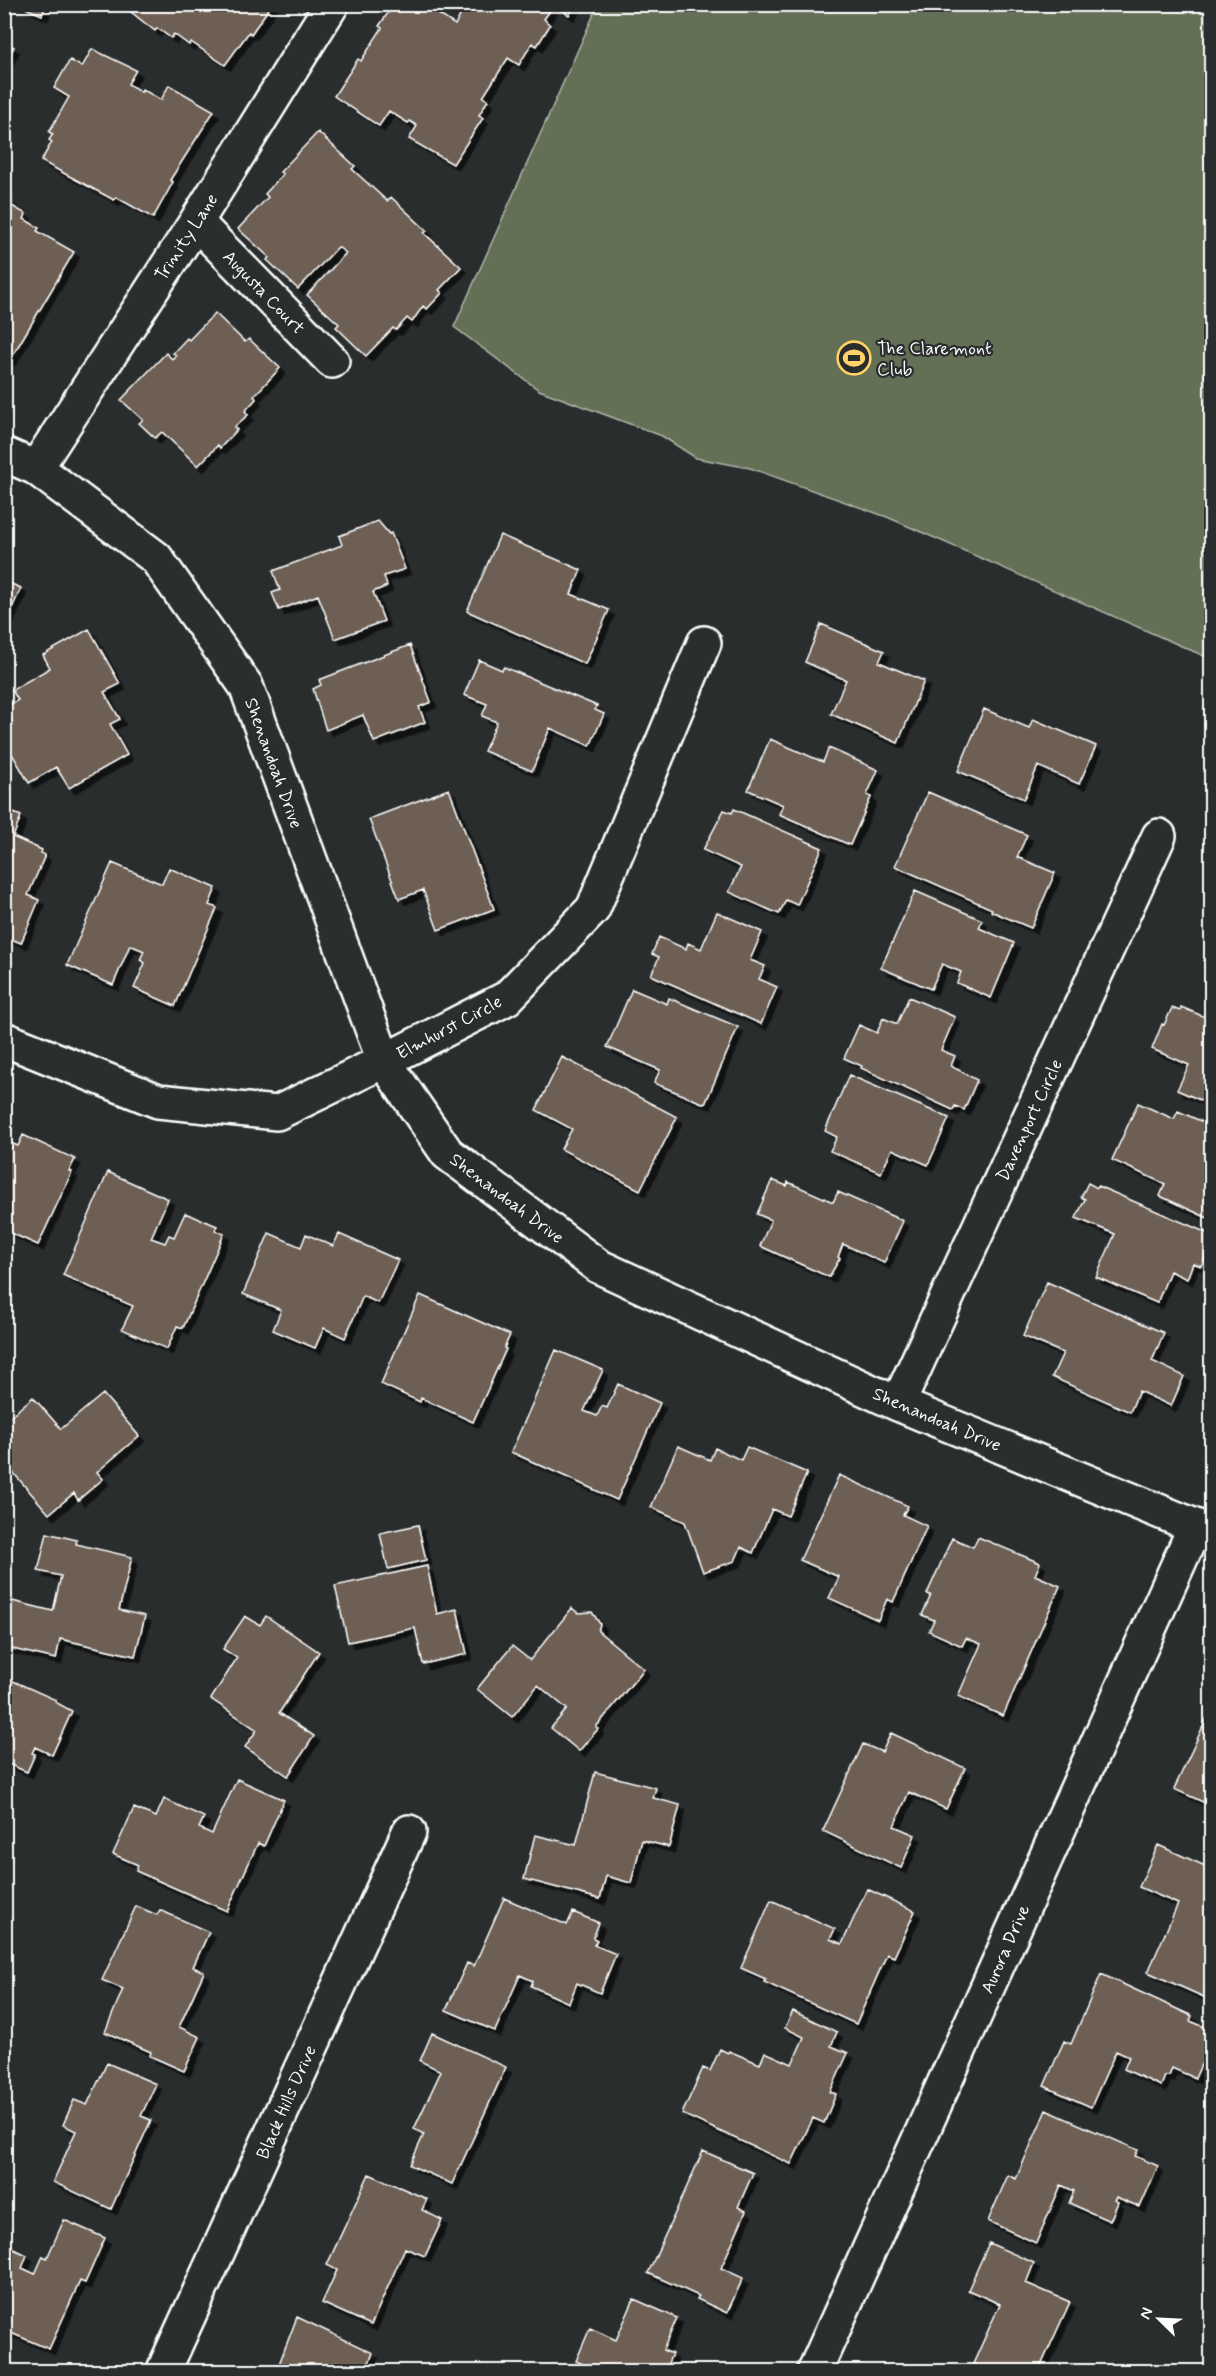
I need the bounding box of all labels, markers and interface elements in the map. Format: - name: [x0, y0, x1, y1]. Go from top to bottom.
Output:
- street label: Trinity Lane: [150, 189, 224, 286]
- street label: Augusta Court: [217, 245, 310, 340]
- place label: The Claremont Club: [877, 337, 992, 382]
- sports icon: The Claremont Club: [836, 340, 872, 376]
- street label: Shenandoah Drive: [238, 695, 308, 832]
- street label: Elmhurst Circle: [392, 990, 507, 1066]
- street label: Davenport Circle: [991, 1055, 1069, 1185]
- street label: Shenandoah Drive: [444, 1148, 568, 1250]
- street label: Shenandoah Drive: [869, 1382, 1005, 1458]
- street label: Aurora Drive: [976, 1901, 1036, 1998]
- street label: Black Hills Drive: [251, 2042, 323, 2163]
- north arrow: [1129, 2289, 1189, 2349]
- text: N: [1135, 2304, 1158, 2323]

